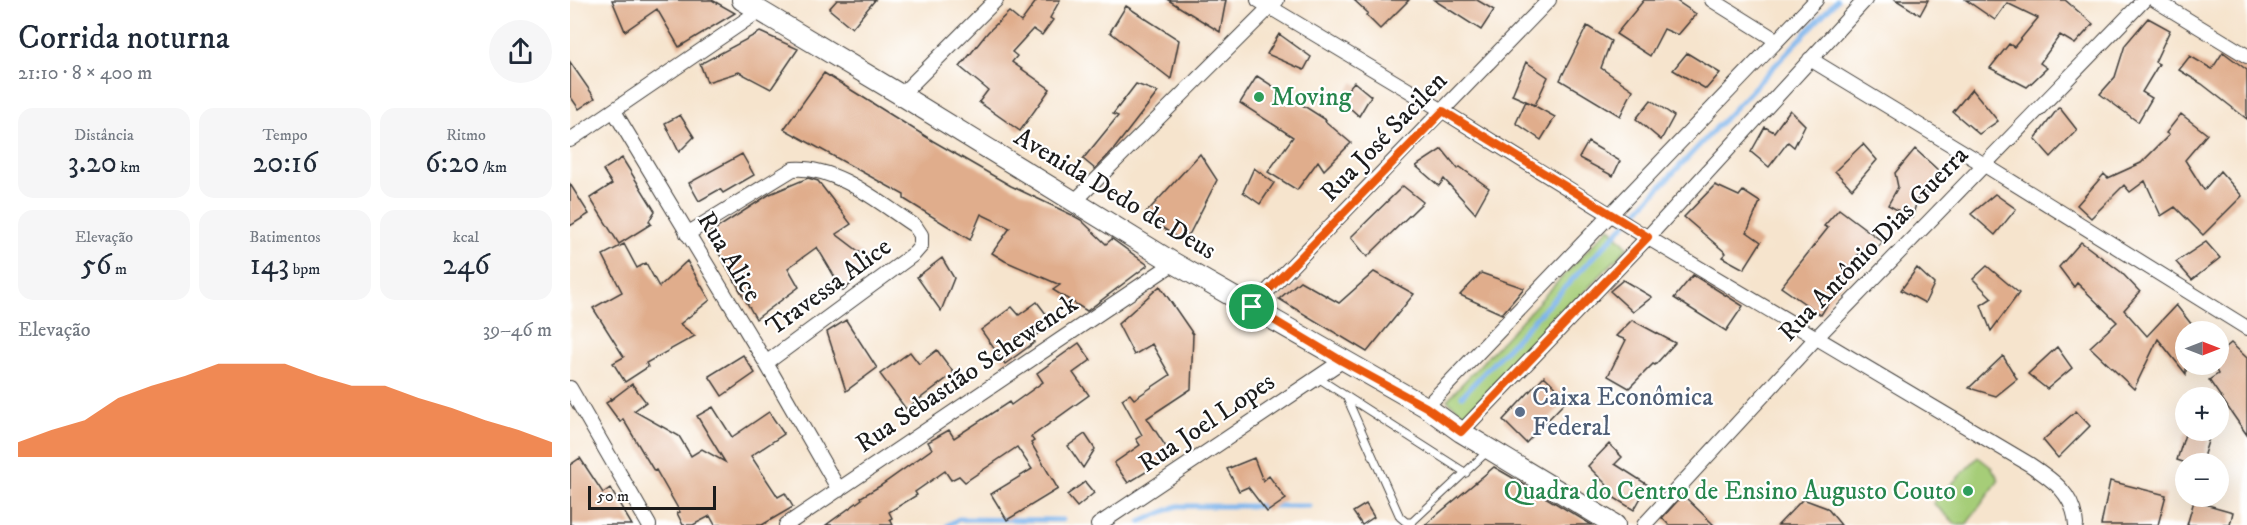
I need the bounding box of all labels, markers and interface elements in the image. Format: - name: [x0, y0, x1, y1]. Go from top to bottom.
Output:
- text: Corrida noturna: [18, 18, 230, 59]
- button: share: [489, 20, 552, 83]
- text: 21:10 · 8 × 400 m: [18, 61, 152, 86]
- street label: Rua José Sacilen: [1314, 65, 1455, 209]
- place label: Moving: [1271, 81, 1352, 114]
- marker: Moving: [1252, 90, 1266, 104]
- street label: Avenida Dedo de Deus: [1008, 121, 1222, 267]
- text: Distância: [74, 125, 134, 145]
- text: Tempo: [263, 125, 307, 145]
- text: Ritmo: [446, 125, 486, 145]
- street label: Rua Antônio Dias Guerra: [1772, 139, 1976, 349]
- text: 3.20: [68, 145, 117, 182]
- text: 20:16: [252, 145, 318, 182]
- text: 6:20: [425, 145, 479, 182]
- text: km: [117, 157, 140, 177]
- text: /km: [479, 157, 507, 177]
- street label: Rua Alice: [689, 206, 769, 308]
- text: Elevação: [75, 227, 133, 247]
- text: Batimentos: [249, 227, 321, 247]
- text: kcal: [453, 227, 479, 247]
- street label: Travessa Alice: [760, 231, 898, 343]
- text: 56: [81, 247, 112, 284]
- text: 143: [250, 247, 289, 284]
- text: 246: [442, 247, 490, 284]
- text: m: [112, 259, 127, 279]
- text: bpm: [289, 259, 320, 279]
- pin: [1226, 281, 1277, 332]
- street label: Rua Sebastião Schewenck: [850, 287, 1085, 461]
- icon: arrive: [1235, 290, 1268, 323]
- text: Elevação: [18, 318, 91, 343]
- text: 39–46 m: [483, 318, 552, 343]
- north arrow: [2175, 321, 2229, 375]
- map controls: [2175, 321, 2229, 507]
- street label: Rua Joel Lopes: [1133, 365, 1281, 481]
- place label: Caixa Econômica Federal: [1532, 381, 1713, 444]
- button: +: [2175, 387, 2229, 441]
- marker: Caixa Econômica Federal: [1513, 405, 1527, 419]
- button: −: [2175, 453, 2229, 507]
- place label: Quadra do Centro de Ensino Augusto Couto: [1504, 475, 1956, 508]
- scale bar: [588, 483, 716, 510]
- marker: Quadra do Centro de Ensino Augusto Couto: [1961, 484, 1975, 498]
- text: 50 m: [597, 486, 629, 506]

